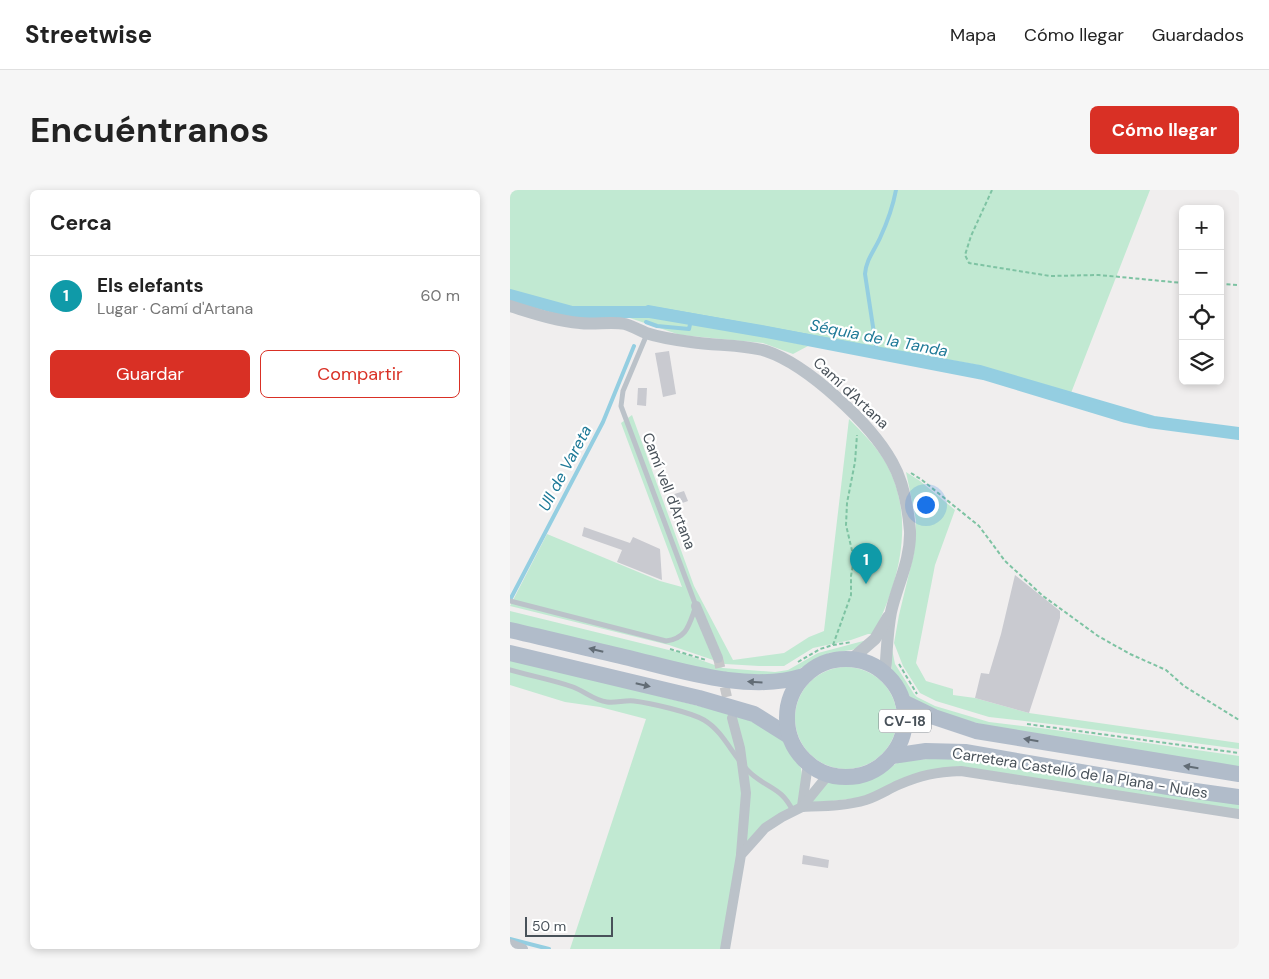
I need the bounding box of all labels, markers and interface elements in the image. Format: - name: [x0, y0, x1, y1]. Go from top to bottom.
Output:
- text: Streetwise: [25, 19, 152, 50]
- text: Mapa: [950, 23, 996, 47]
- text: Cómo llegar: [1024, 23, 1124, 47]
- text: Guardados: [1152, 23, 1244, 47]
- button: Cómo llegar: [1090, 106, 1239, 154]
- text: Encuéntranos: [30, 107, 269, 153]
- map controls: [1179, 205, 1224, 385]
- button: +: [1179, 205, 1224, 250]
- text: Cerca: [50, 209, 112, 237]
- button: −: [1179, 250, 1224, 295]
- text: Els elefants: [97, 273, 204, 298]
- text: 1: [63, 285, 69, 306]
- text: 60 m: [420, 285, 460, 306]
- button: locate: [1179, 295, 1224, 340]
- text: Lugar · Camí d'Artana: [97, 298, 253, 319]
- water label: Séquia de la Tanda: [808, 314, 950, 362]
- button: layers: [1179, 340, 1224, 385]
- button: Guardar: [50, 350, 250, 398]
- button: Compartir: [260, 350, 460, 398]
- street label: Camí d'Artana: [809, 353, 893, 433]
- water label: Ull de Vareta: [534, 421, 597, 515]
- street label: Camí vell d'Artana: [638, 430, 700, 552]
- your location: [913, 492, 939, 518]
- pin: 1: [850, 543, 882, 584]
- one-way arrow: [588, 646, 603, 654]
- one-way arrow: [747, 678, 763, 686]
- one-way arrow: [635, 681, 650, 689]
- road number: CV-18: [879, 710, 931, 732]
- one-way arrow: [1022, 736, 1038, 744]
- street label: Carretera Castelló de la Plana - Nules: [951, 743, 1209, 803]
- one-way arrow: [1182, 762, 1198, 770]
- scale bar: [525, 914, 612, 937]
- text: 50 m: [532, 917, 566, 935]

